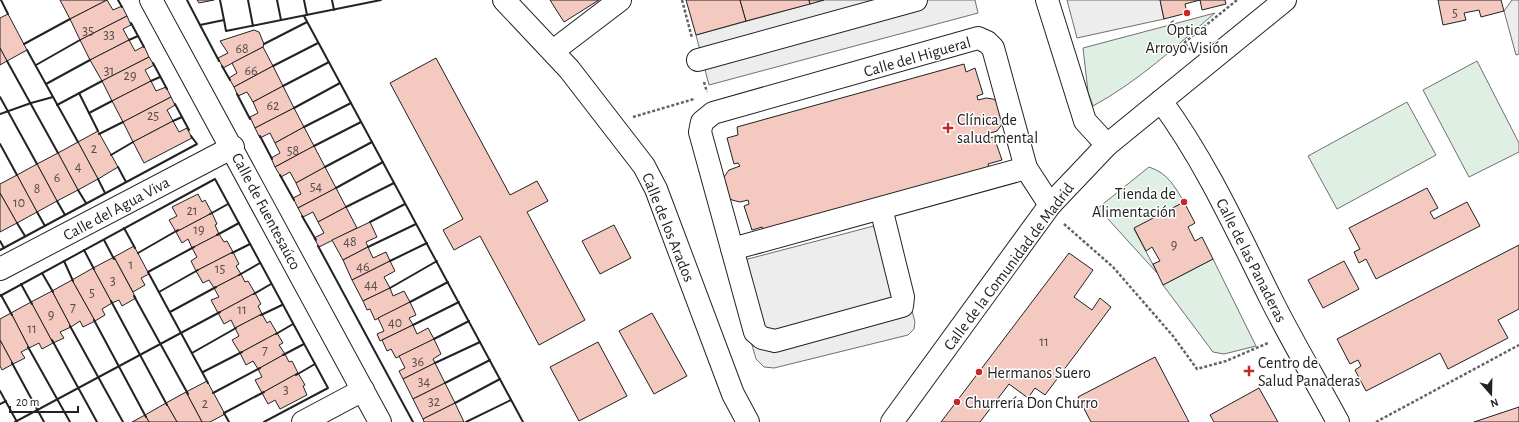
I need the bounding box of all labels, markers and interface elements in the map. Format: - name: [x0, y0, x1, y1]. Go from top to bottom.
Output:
- house number: 5: [1452, 6, 1458, 20]
- marker: Óptica Arroyo Visión: [1182, 8, 1192, 18]
- place label: Óptica Arroyo Visión: [1146, 20, 1228, 57]
- house number: 35: [82, 24, 94, 38]
- house number: 33: [103, 28, 115, 42]
- street label: Calle del Higueral: [862, 34, 973, 80]
- house number: 68: [235, 42, 249, 56]
- house number: 31: [104, 64, 114, 78]
- house number: 66: [244, 64, 258, 78]
- house number: 29: [124, 69, 136, 83]
- house number: 62: [267, 99, 279, 113]
- house number: 25: [147, 109, 159, 123]
- place label: Clínica de salud mental: [957, 112, 1038, 146]
- marker: Clínica de salud mental: [942, 122, 954, 134]
- house number: 2: [91, 142, 97, 156]
- house number: 58: [287, 144, 299, 158]
- street label: Calle de Fuentesaúco: [229, 150, 304, 273]
- house number: 4: [75, 160, 82, 174]
- house number: 6: [54, 171, 60, 185]
- street label: Calle de los Arados: [639, 171, 697, 284]
- street label: Calle del Agua Viva: [61, 174, 172, 244]
- house number: 54: [310, 180, 323, 194]
- street label: Calle de la Comunidad de Madrid: [941, 180, 1077, 353]
- house number: 8: [34, 182, 40, 196]
- place label: Tienda de Alimentación: [1092, 186, 1176, 220]
- house number: 10: [13, 196, 25, 210]
- street label: Calle de las Panaderas: [1213, 196, 1289, 325]
- marker: Tienda de Alimentación: [1179, 197, 1189, 207]
- house number: 21: [186, 204, 198, 218]
- house number: 19: [193, 223, 205, 237]
- house number: 48: [343, 235, 357, 249]
- house number: 9: [1171, 238, 1177, 252]
- house number: 1: [129, 258, 133, 272]
- house number: 46: [356, 260, 370, 274]
- house number: 15: [215, 262, 225, 276]
- house number: 3: [110, 274, 116, 288]
- house number: 44: [364, 278, 378, 292]
- house number: 5: [89, 286, 95, 300]
- house number: 7: [70, 300, 76, 314]
- house number: 11: [237, 303, 247, 317]
- house number: 9: [48, 308, 54, 322]
- house number: 40: [388, 316, 402, 330]
- house number: 11: [27, 322, 37, 336]
- house number: 11: [1039, 335, 1049, 349]
- house number: 7: [262, 343, 268, 357]
- house number: 36: [412, 355, 424, 369]
- place label: Centro de Salud Panaderas: [1258, 355, 1360, 389]
- place label: Hermanos Suero: [987, 365, 1091, 381]
- marker: Centro de Salud Panaderas: [1243, 365, 1255, 377]
- marker: Hermanos Suero: [974, 367, 984, 377]
- north arrow: [1471, 374, 1511, 414]
- house number: 34: [418, 375, 431, 389]
- house number: 3: [283, 383, 289, 397]
- scale bar: [10, 388, 78, 414]
- house number: 32: [428, 395, 440, 409]
- place label: Churrería Don Churro: [965, 395, 1098, 411]
- text: 20 m: [16, 396, 39, 408]
- text: N: [1489, 396, 1500, 409]
- house number: 2: [202, 397, 208, 411]
- marker: Churrería Don Churro: [952, 397, 962, 407]

